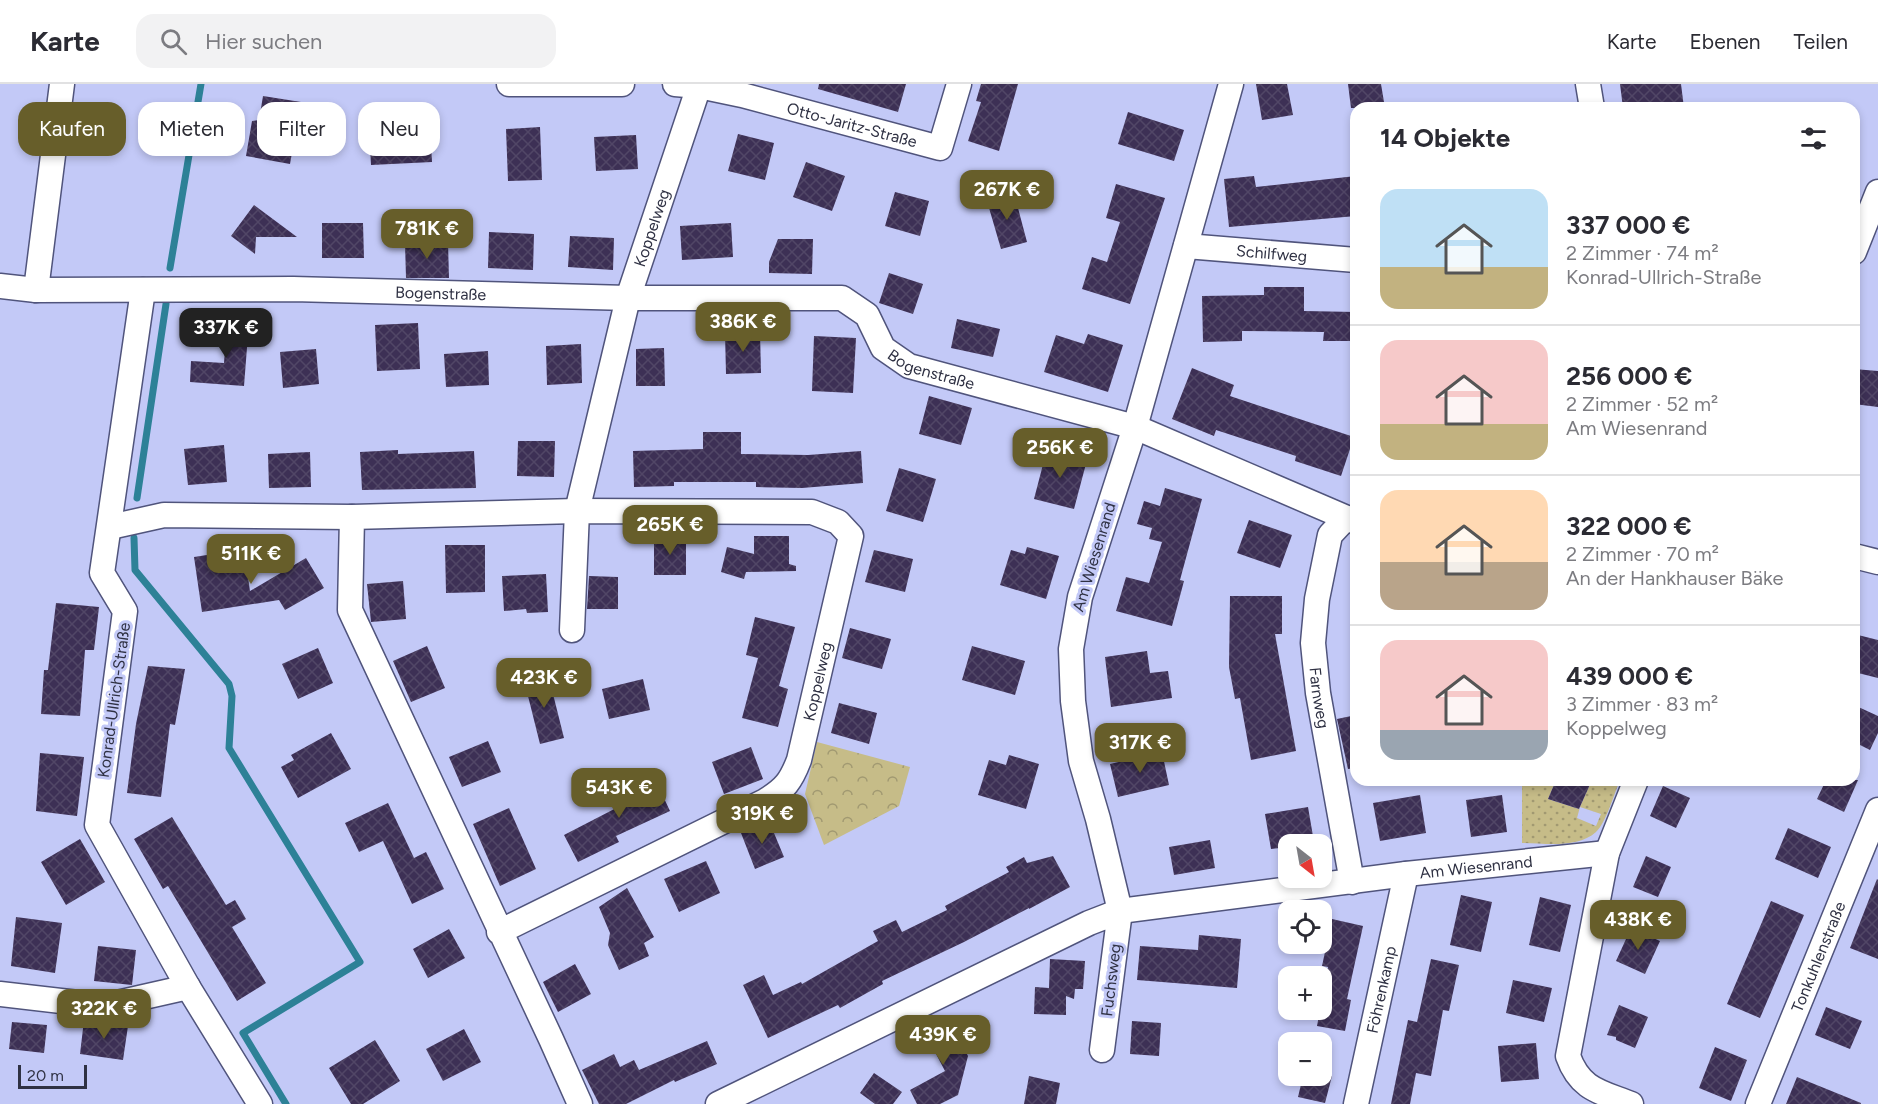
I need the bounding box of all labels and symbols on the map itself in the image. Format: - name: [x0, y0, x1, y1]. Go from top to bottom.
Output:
- street label: Otto-Jaritz-Straße: [785, 98, 919, 151]
- pin: 267K €: [958, 170, 1056, 221]
- street label: Koppelweg: [630, 187, 673, 269]
- pin: 781K €: [378, 209, 476, 260]
- street label: Schilfweg: [1236, 241, 1308, 265]
- street label: Bogenstraße: [395, 282, 487, 304]
- pin: 386K €: [694, 302, 792, 353]
- pin: 337K €: [177, 308, 275, 359]
- street label: Bogenstraße: [884, 345, 977, 393]
- pin: 256K €: [1011, 428, 1109, 479]
- street label: Am Wiesenrand: [1068, 500, 1120, 614]
- pin: 265K €: [621, 505, 719, 556]
- pin: 511K €: [202, 534, 300, 585]
- street label: Konrad-Ullrich-Straße: [94, 621, 134, 779]
- street label: Koppelweg: [799, 640, 836, 723]
- pin: 423K €: [495, 658, 593, 709]
- street label: Farnweg: [1306, 666, 1334, 730]
- pin: 317K €: [1091, 723, 1189, 774]
- pin: 543K €: [570, 768, 668, 819]
- pin: 319K €: [713, 794, 811, 845]
- north arrow: [1278, 834, 1332, 888]
- street label: Am Wiesenrand: [1419, 851, 1533, 882]
- street label: Tonkuhlenstraße: [1787, 898, 1849, 1015]
- pin: 438K €: [1589, 900, 1687, 951]
- street label: Fuchsweg: [1097, 943, 1125, 1017]
- street label: Föhrenkamp: [1362, 944, 1400, 1035]
- pin: 322K €: [55, 989, 153, 1040]
- pin: 439K €: [894, 1015, 992, 1066]
- scale bar: [18, 1062, 87, 1090]

